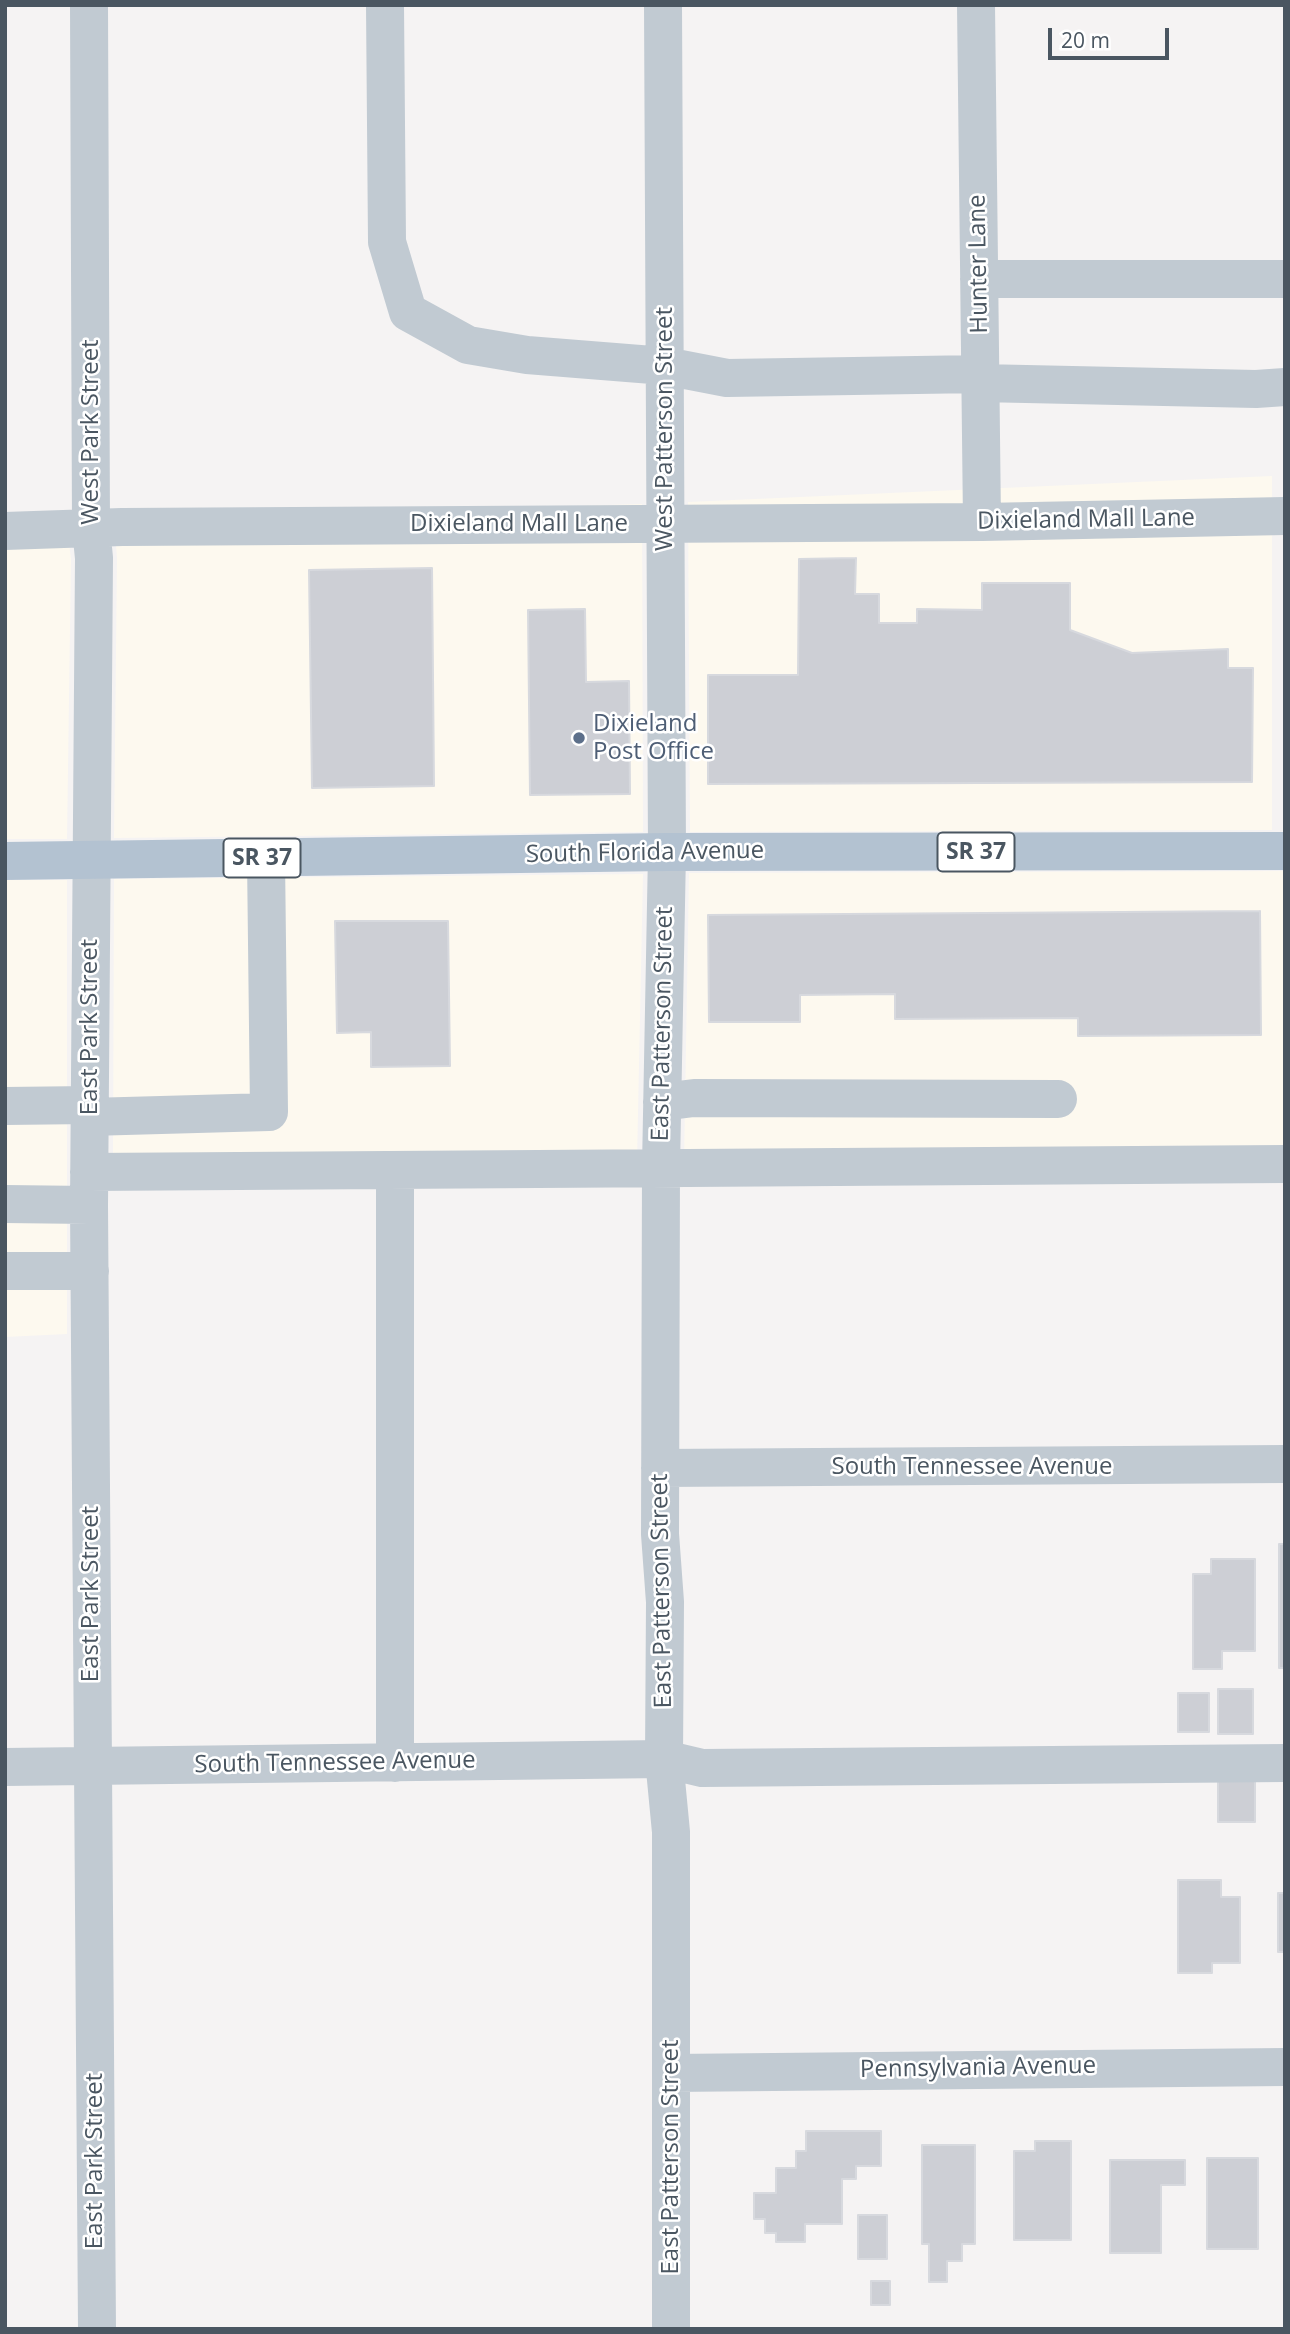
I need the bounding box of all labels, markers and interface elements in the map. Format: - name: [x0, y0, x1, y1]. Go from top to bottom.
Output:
- scale bar: [1052, 14, 1173, 58]
- text: 20 m: [1061, 26, 1110, 54]
- street label: Hunter Lane: [963, 194, 995, 334]
- street label: West Patterson Street: [651, 307, 679, 551]
- street label: West Park Street: [77, 339, 105, 525]
- street label: Dixieland Mall Lane: [977, 504, 1195, 536]
- street label: Dixieland Mall Lane: [410, 510, 628, 538]
- place label: Dixieland Post Office: [593, 710, 714, 766]
- marker: Dixieland Post Office: [571, 730, 587, 746]
- road number: SR 37: [937, 832, 1014, 872]
- street label: South Florida Avenue: [526, 837, 764, 869]
- road number: SR 37: [224, 838, 300, 878]
- street label: East Patterson Street: [647, 906, 679, 1142]
- street label: East Park Street: [76, 939, 104, 1115]
- street label: South Tennessee Avenue: [831, 1453, 1113, 1481]
- street label: East Patterson Street: [646, 1473, 678, 1709]
- street label: East Park Street: [77, 1506, 105, 1682]
- street label: South Tennessee Avenue: [194, 1746, 476, 1780]
- street label: East Patterson Street: [657, 2040, 685, 2274]
- street label: Pennsylvania Avenue: [860, 2052, 1096, 2084]
- street label: East Park Street: [81, 2073, 109, 2249]

